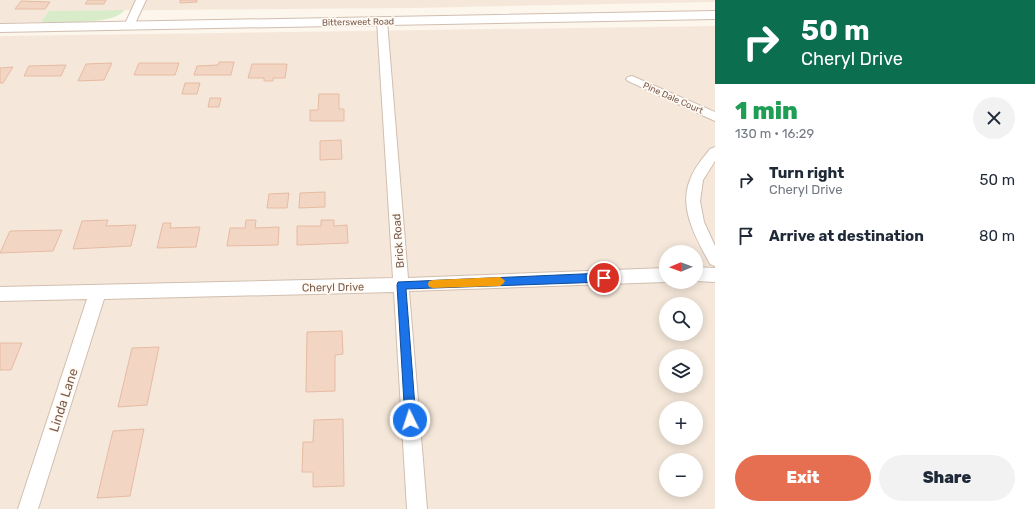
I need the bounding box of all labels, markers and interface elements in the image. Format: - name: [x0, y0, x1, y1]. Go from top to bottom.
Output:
- text: 50 m: [801, 14, 870, 47]
- street label: Bittersweet Road: [322, 16, 394, 28]
- icon: right: [735, 16, 787, 68]
- text: Cheryl Drive: [801, 48, 903, 70]
- street label: Pine Dale Court: [641, 80, 705, 116]
- text: 1 min: [735, 97, 798, 125]
- button: close: [973, 97, 1015, 139]
- text: 130 m · 16:29: [735, 126, 814, 141]
- text: Turn right: [769, 164, 844, 182]
- icon: right: [735, 169, 757, 191]
- text: 50 m: [980, 171, 1015, 189]
- text: Cheryl Drive: [769, 182, 843, 197]
- street label: Brick Road: [390, 213, 407, 269]
- icon: arrive: [735, 225, 757, 247]
- text: Arrive at destination: [769, 227, 924, 245]
- text: 80 m: [979, 227, 1015, 245]
- north arrow: [659, 245, 703, 289]
- map controls: [659, 245, 703, 497]
- pin: [587, 261, 621, 295]
- icon: arrive: [593, 267, 615, 289]
- street label: Cheryl Drive: [302, 280, 364, 295]
- button: search: [659, 297, 703, 341]
- button: layers: [659, 349, 703, 393]
- street label: Linda Lane: [46, 366, 81, 434]
- position arrow: [389, 399, 431, 441]
- button: +: [659, 401, 703, 445]
- button: −: [659, 453, 703, 497]
- button: Exit: [735, 455, 871, 501]
- button: Share: [879, 455, 1015, 501]

